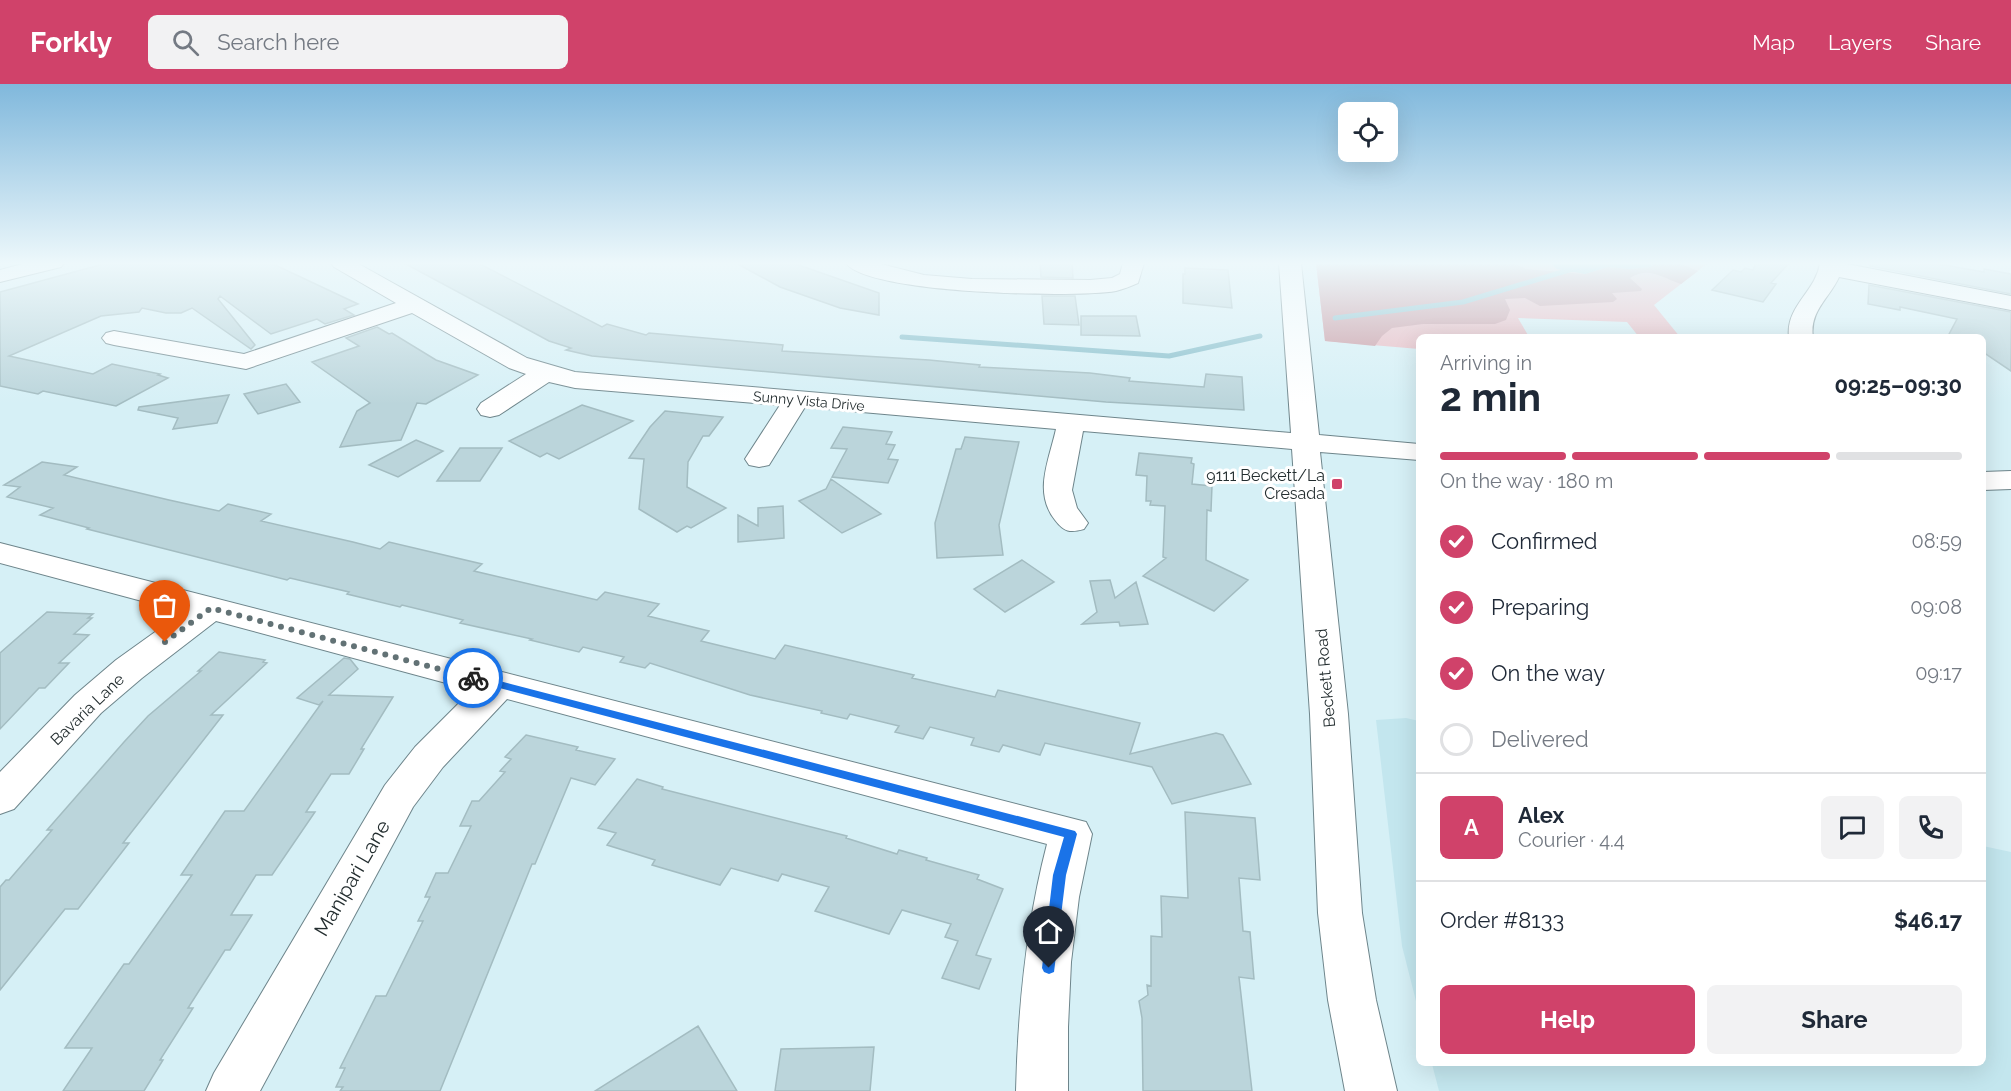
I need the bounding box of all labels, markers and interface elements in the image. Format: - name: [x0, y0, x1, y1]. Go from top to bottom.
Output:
- search box: [148, 15, 568, 69]
- text: Forkly: [30, 26, 112, 59]
- icon: search: [169, 26, 202, 59]
- text: Search here: [217, 29, 339, 55]
- text: Map: [1752, 30, 1795, 55]
- text: Layers: [1828, 30, 1892, 55]
- text: Share: [1925, 30, 1981, 55]
- map controls: [1338, 102, 1398, 162]
- button: locate: [1338, 102, 1398, 162]
- text: Arriving in: [1440, 351, 1532, 375]
- text: 09:25–09:30: [1835, 372, 1962, 398]
- text: 2 min: [1440, 374, 1541, 420]
- street label: Sunny Vista Drive: [753, 388, 865, 414]
- place label: 9111 Beckett/La Cresada: [1206, 466, 1325, 503]
- text: On the way · 180 m: [1440, 469, 1613, 493]
- marker: 9111 Beckett/La Cresada: [1330, 477, 1344, 491]
- icon: check: [1440, 525, 1473, 558]
- text: Confirmed: [1491, 528, 1598, 554]
- text: 08:59: [1912, 529, 1962, 553]
- pin: [139, 580, 190, 642]
- icon: bag: [148, 589, 181, 622]
- icon: check: [1440, 591, 1473, 624]
- text: Preparing: [1491, 594, 1589, 620]
- text: 09:08: [1910, 595, 1962, 619]
- street label: Beckett Road: [1312, 628, 1339, 728]
- courier: [443, 648, 503, 708]
- icon: check: [1440, 657, 1473, 690]
- text: On the way: [1491, 660, 1605, 686]
- text: 09:17: [1915, 661, 1962, 685]
- icon: bike: [457, 662, 490, 695]
- street label: Bavaria Lane: [47, 670, 128, 749]
- text: Delivered: [1491, 726, 1589, 752]
- button: chat: [1821, 796, 1884, 859]
- button: phone: [1899, 796, 1962, 859]
- text: Alex: [1518, 802, 1564, 828]
- text: A: [1464, 814, 1479, 840]
- street label: Manipari Lane: [309, 815, 395, 940]
- text: Courier · 4.4: [1518, 828, 1625, 852]
- pin: [1023, 906, 1074, 968]
- text: Order #8133: [1440, 907, 1564, 933]
- text: $46.17: [1894, 907, 1962, 933]
- icon: home: [1032, 915, 1065, 948]
- button: Help: [1440, 985, 1695, 1054]
- button: Share: [1707, 985, 1962, 1054]

